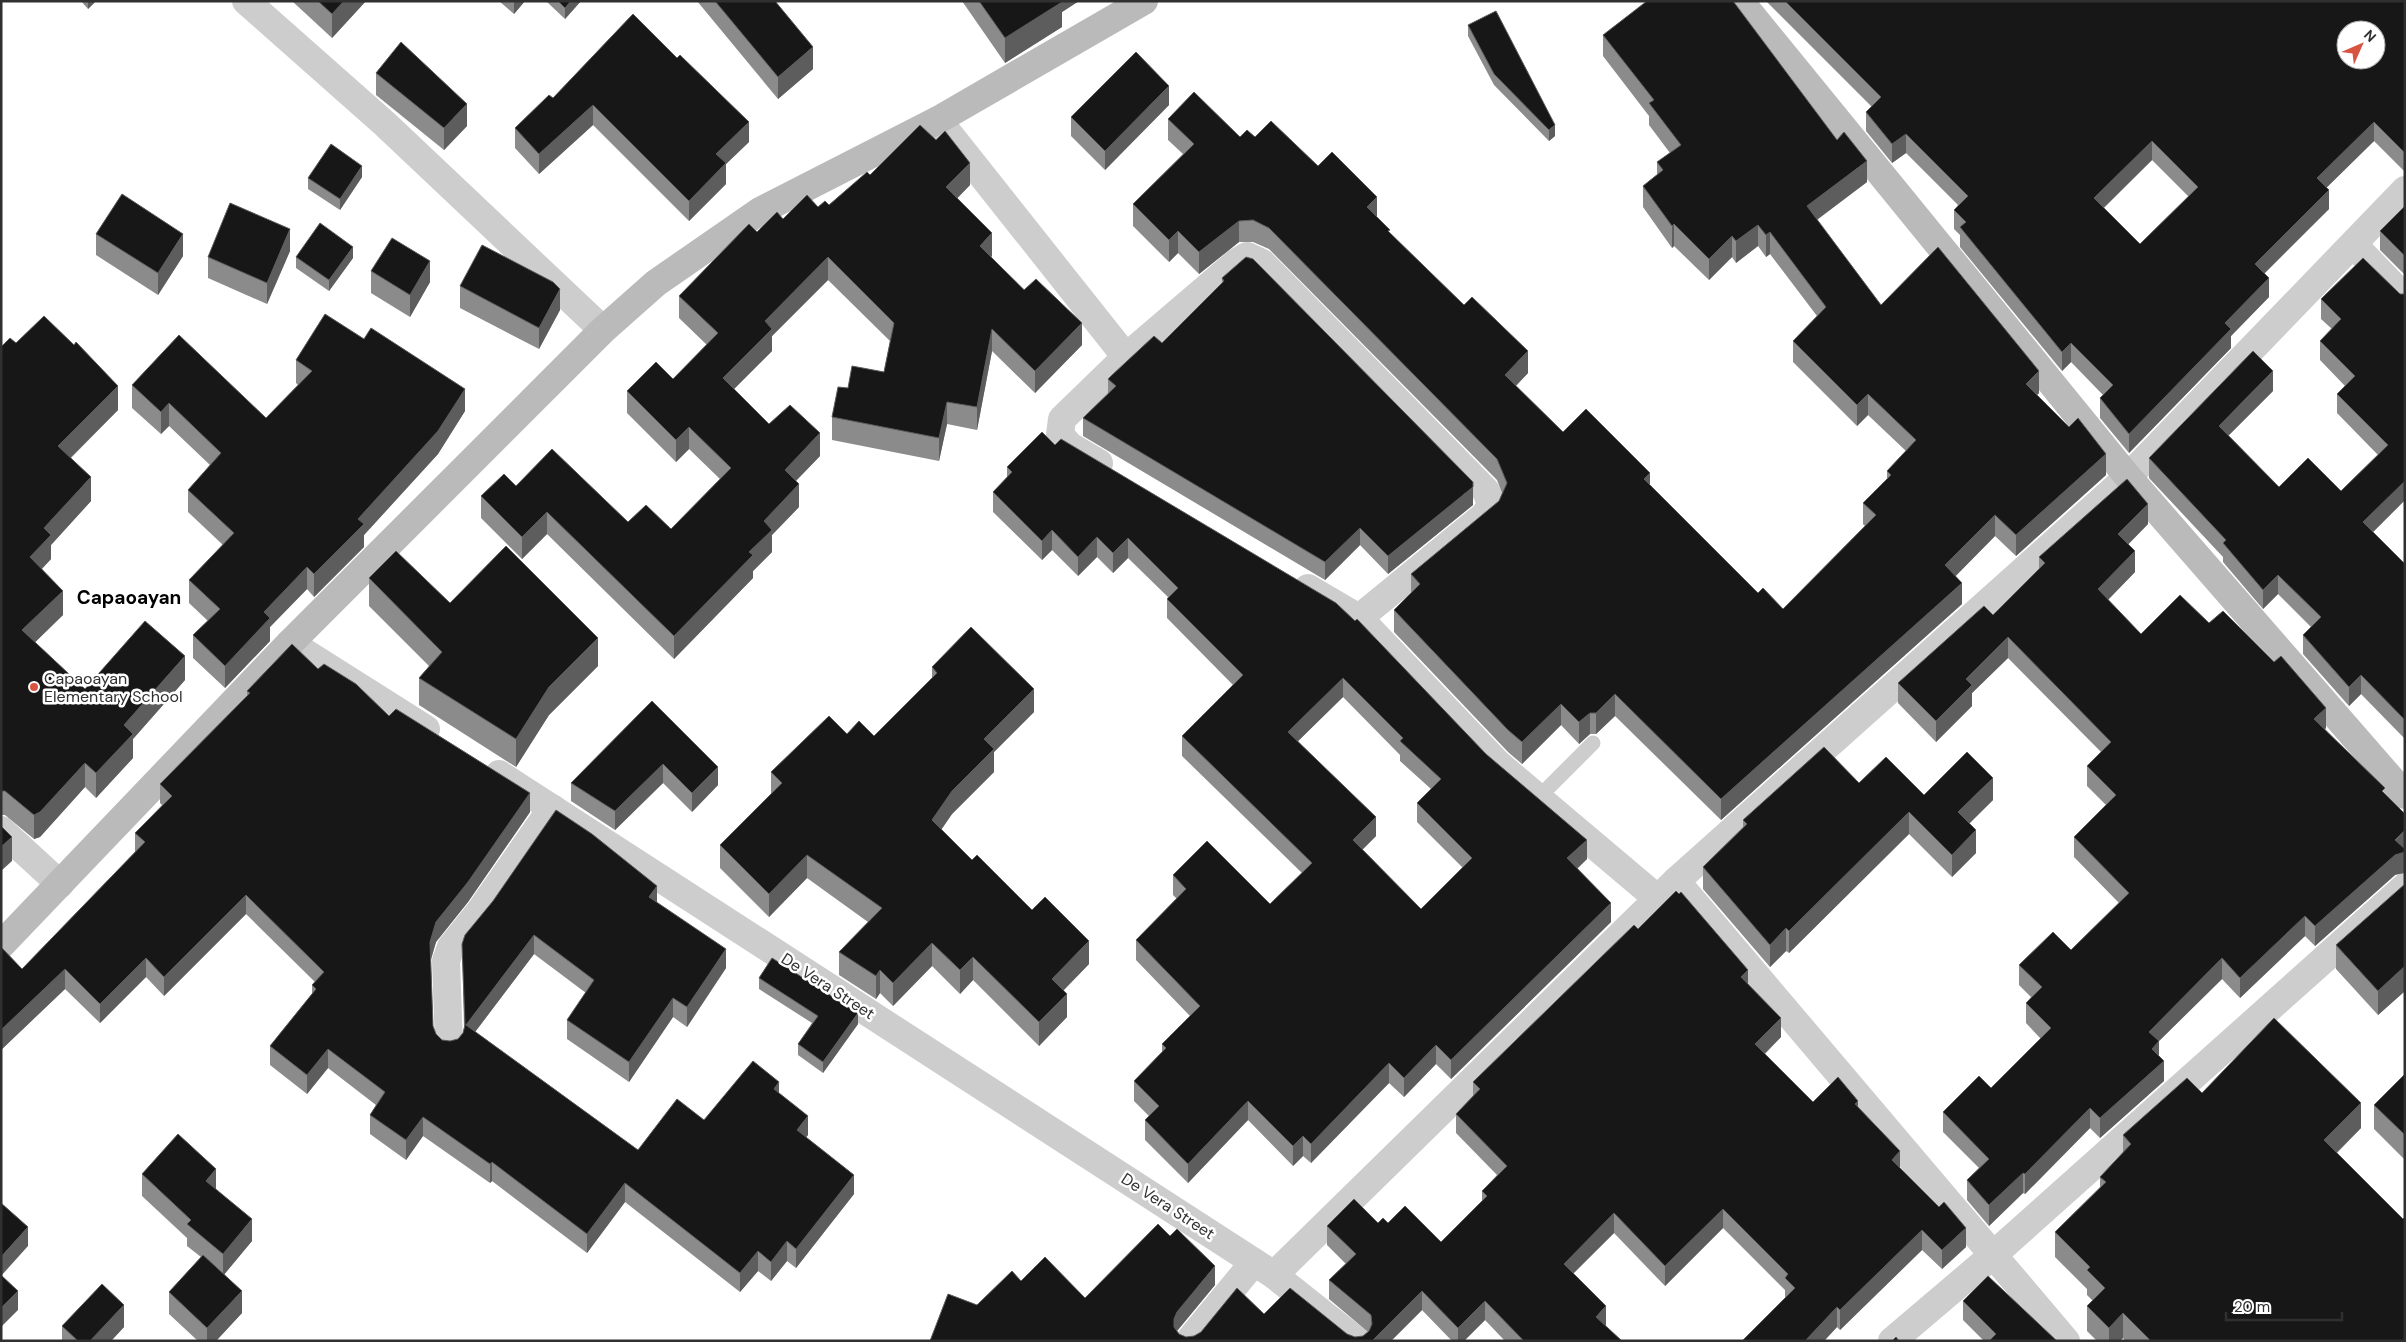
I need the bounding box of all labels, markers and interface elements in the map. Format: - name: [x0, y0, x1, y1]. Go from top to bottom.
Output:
- north arrow: [2336, 20, 2386, 70]
- text: N: [2360, 26, 2380, 46]
- district label: Capaoayan: [77, 585, 181, 610]
- place label: Capaoayan Elementary School: [44, 668, 182, 707]
- marker: Capaoayan Elementary School: [28, 681, 40, 693]
- street label: De Vera Street: [777, 948, 879, 1024]
- street label: De Vera Street: [1117, 1168, 1219, 1244]
- scale bar: [2226, 1290, 2342, 1322]
- text: 20 m: [2234, 1297, 2270, 1317]

